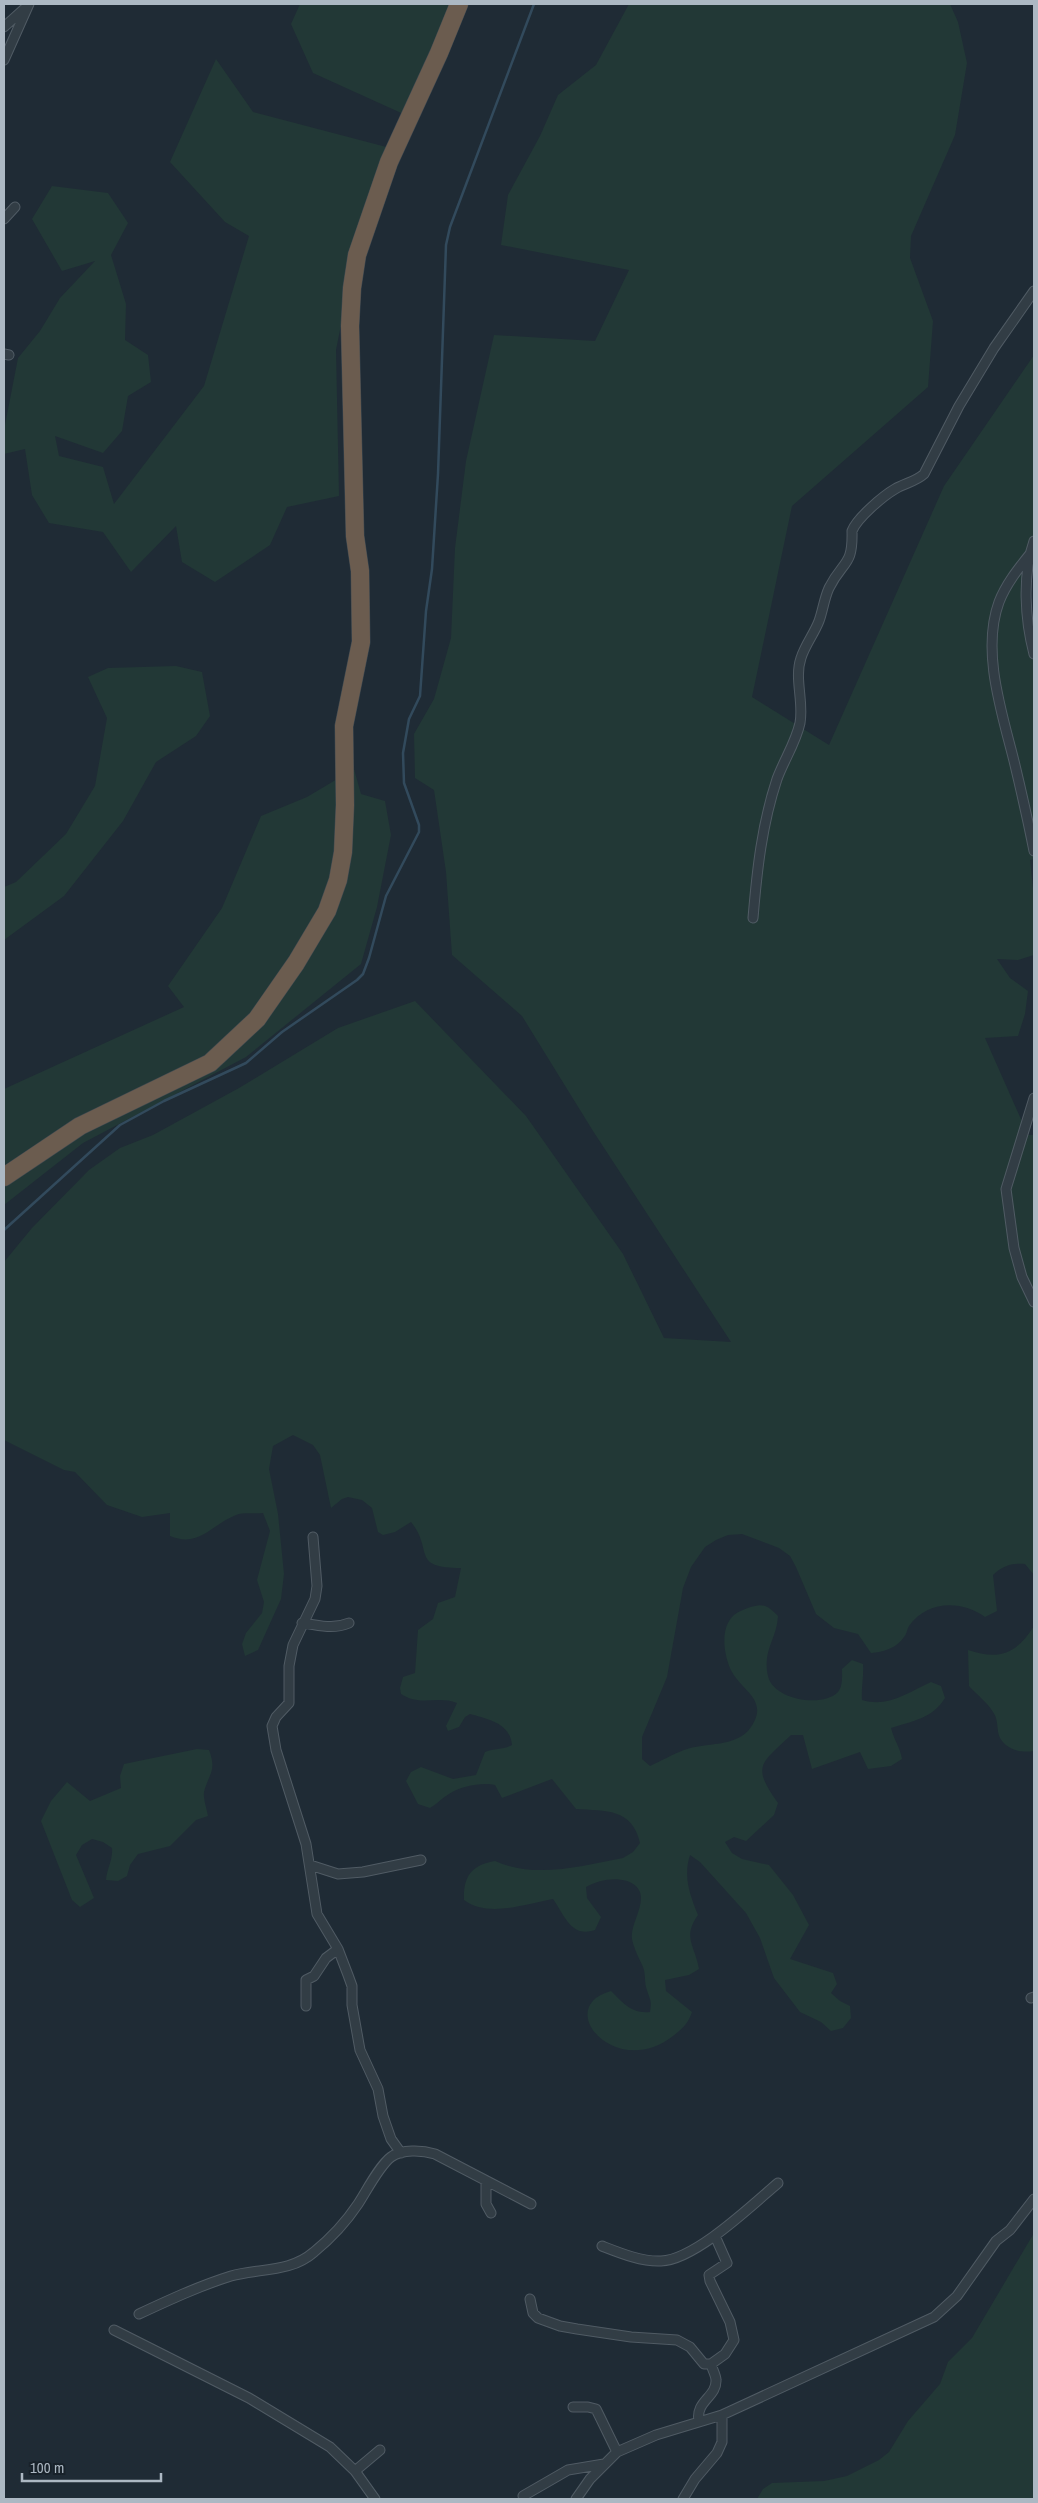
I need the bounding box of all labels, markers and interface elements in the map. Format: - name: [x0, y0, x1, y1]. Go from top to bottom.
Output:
- scale bar: [22, 2450, 161, 2482]
- text: 100 m: [30, 2457, 64, 2478]

